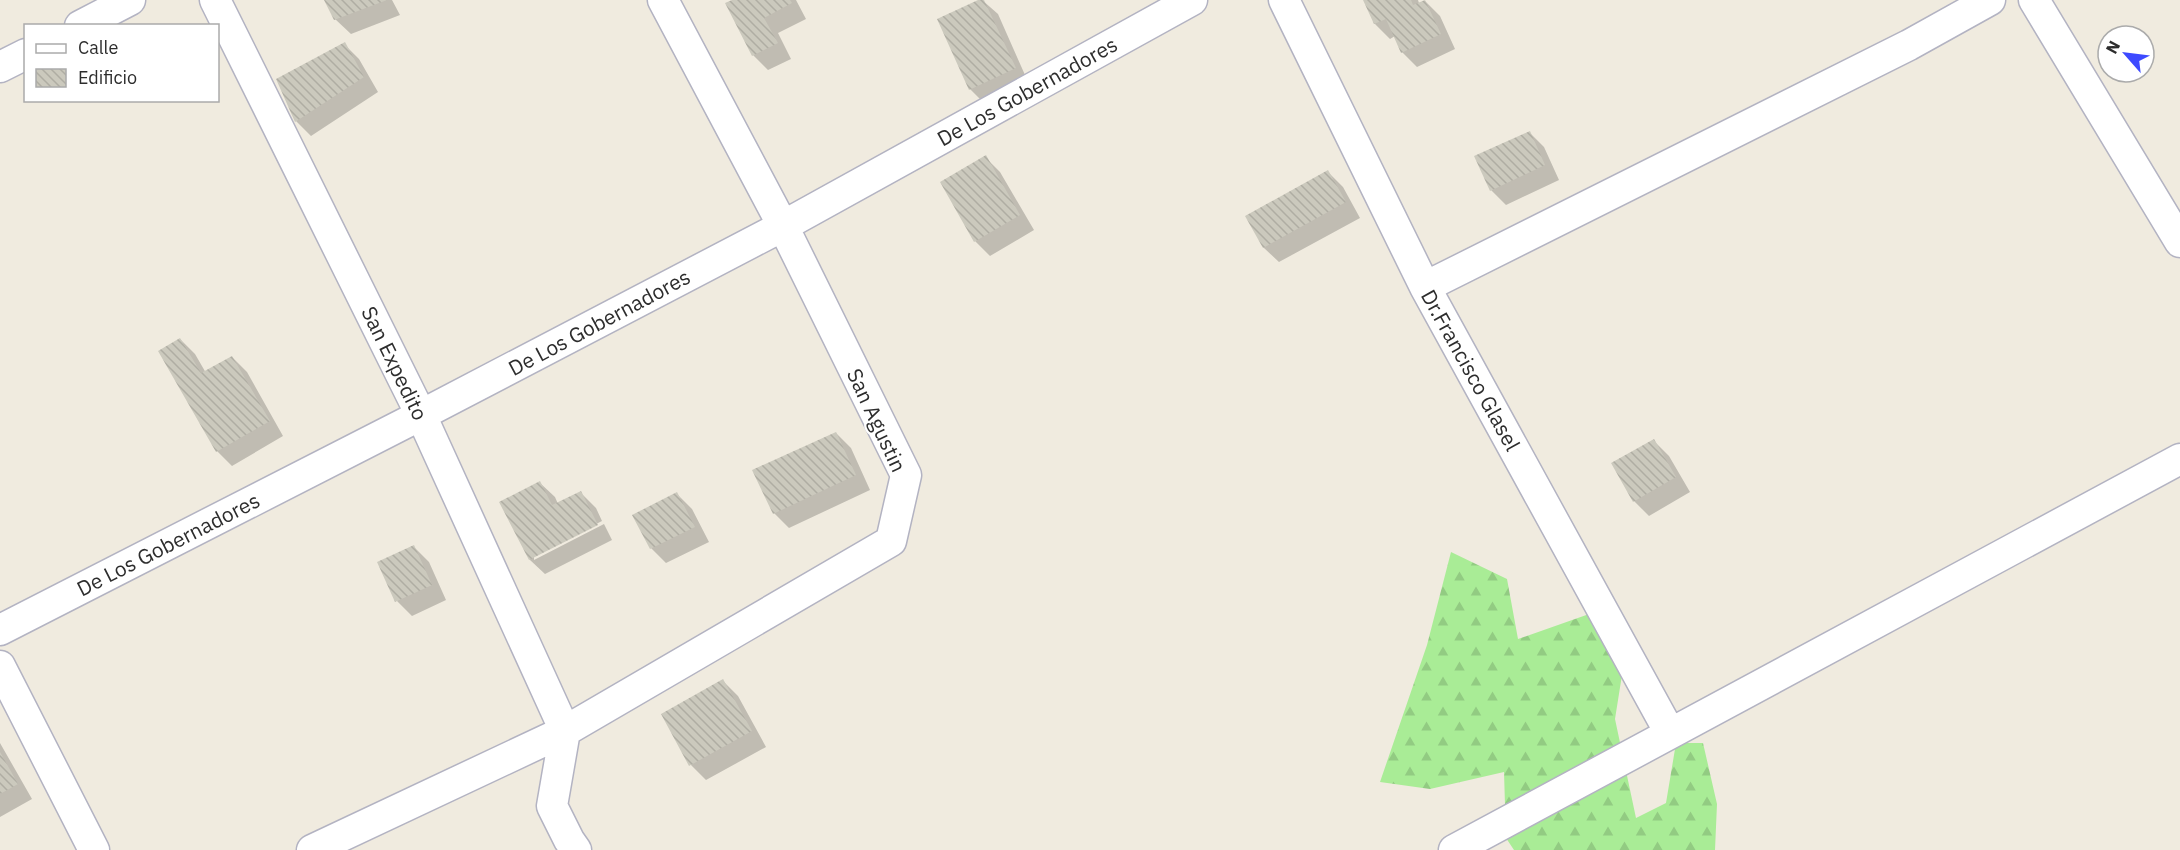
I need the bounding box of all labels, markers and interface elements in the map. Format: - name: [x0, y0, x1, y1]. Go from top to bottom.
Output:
- legend: [24, 24, 219, 102]
- north arrow: [2096, 24, 2156, 84]
- street label: De Los Gobernadores: [932, 30, 1122, 152]
- text: Calle: [78, 36, 118, 59]
- text: N: [2101, 37, 2124, 57]
- text: Edificio: [78, 66, 137, 89]
- street label: De Los Gobernadores: [503, 262, 695, 382]
- street label: Dr.Francisco Glasel: [1415, 284, 1527, 456]
- street label: San Expedito: [355, 301, 435, 425]
- street label: San Agustin: [841, 364, 913, 476]
- street label: De Los Gobernadores: [72, 486, 264, 602]

